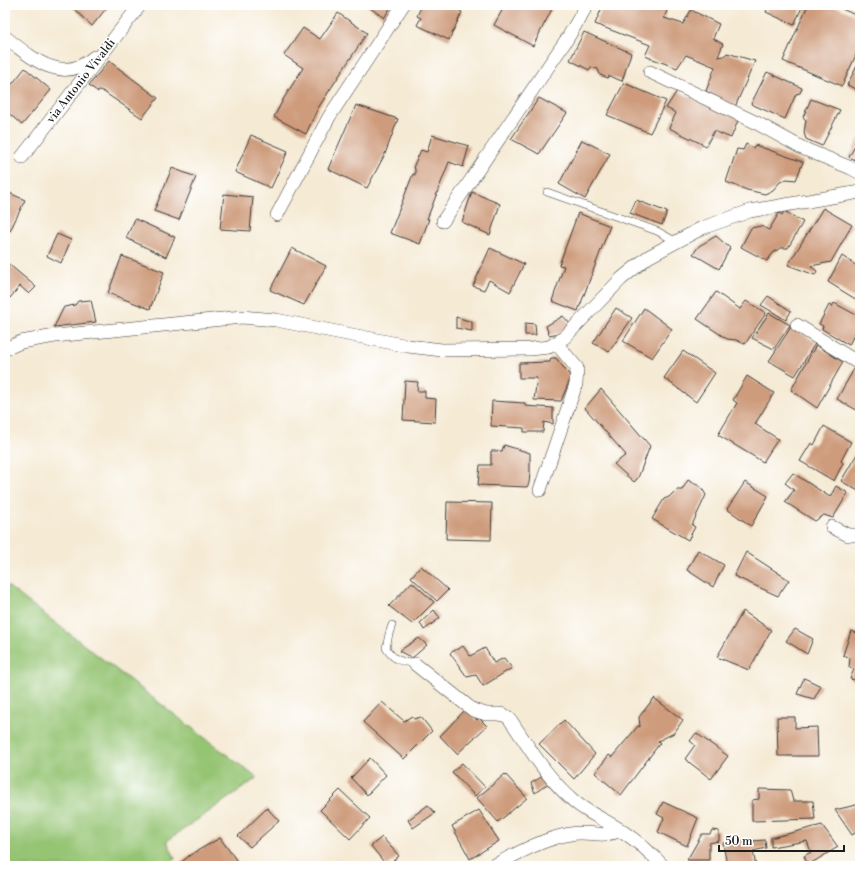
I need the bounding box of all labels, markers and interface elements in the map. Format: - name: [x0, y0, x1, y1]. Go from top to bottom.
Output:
- street label: via Antonio Vivaldi: [43, 36, 119, 127]
- scale bar: [719, 827, 844, 853]
- text: 50 m: [725, 834, 753, 849]

